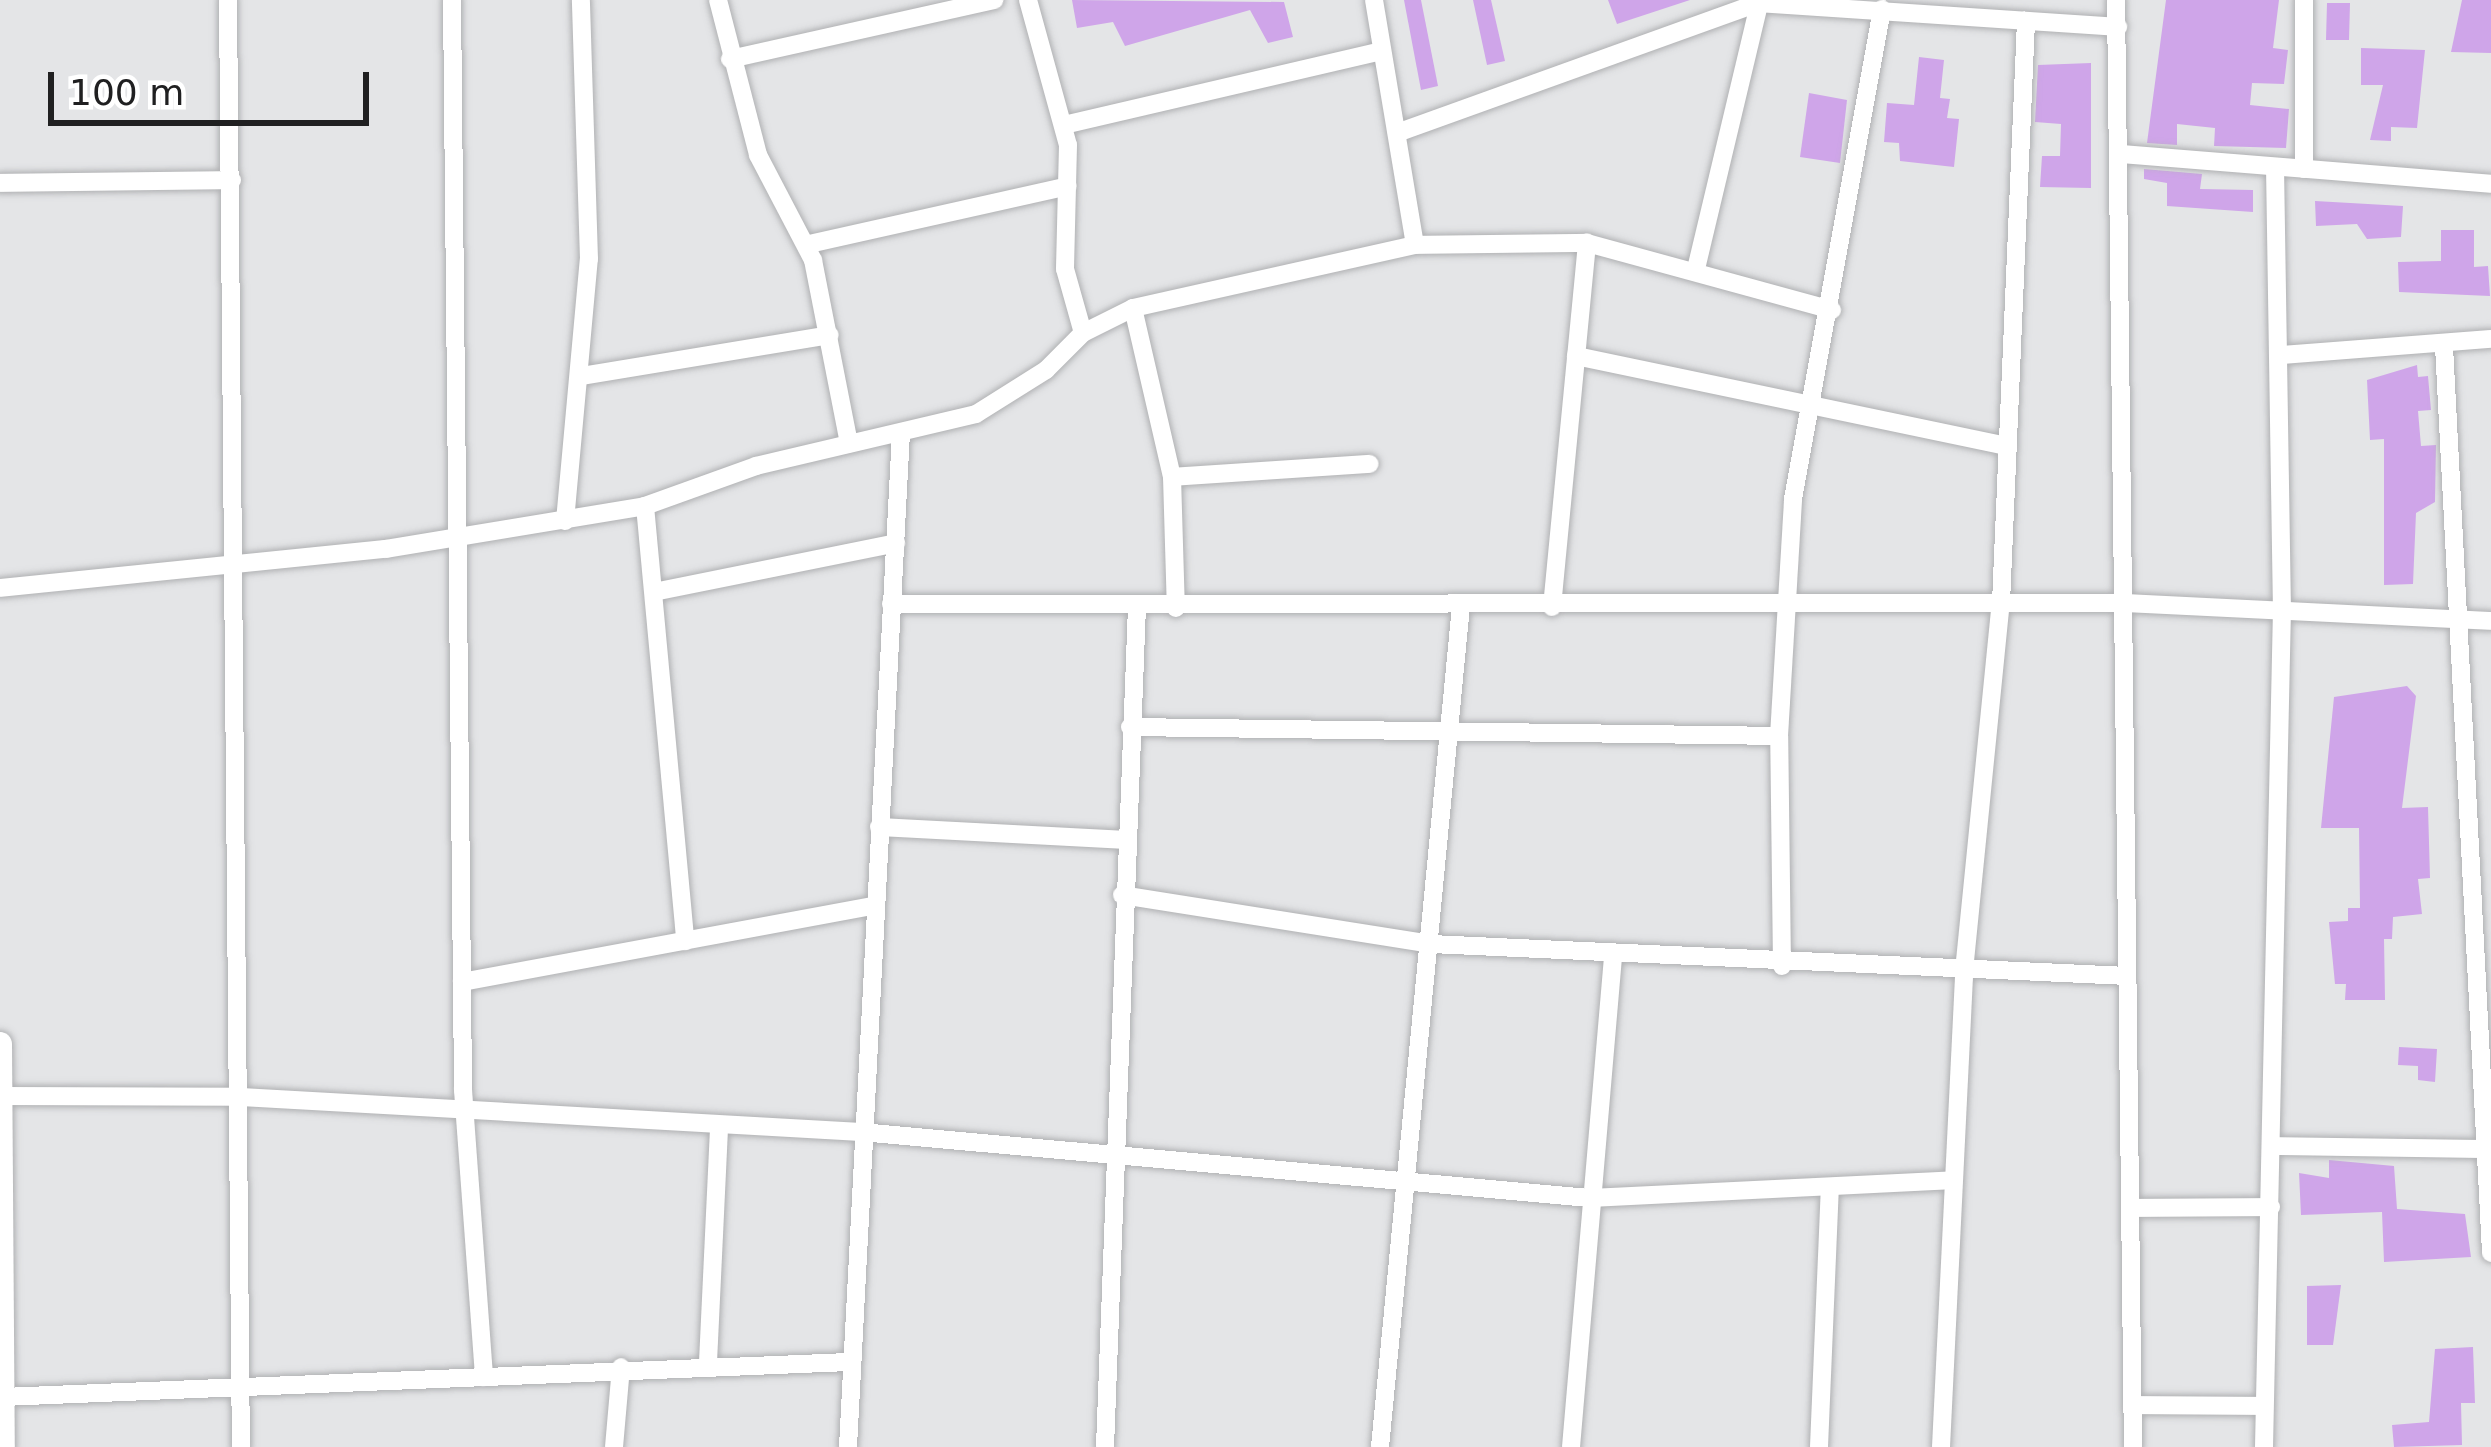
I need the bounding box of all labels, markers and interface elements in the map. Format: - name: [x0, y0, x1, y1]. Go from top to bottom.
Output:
- scale bar: [54, 48, 375, 122]
- text: 100 m: [69, 72, 184, 113]

